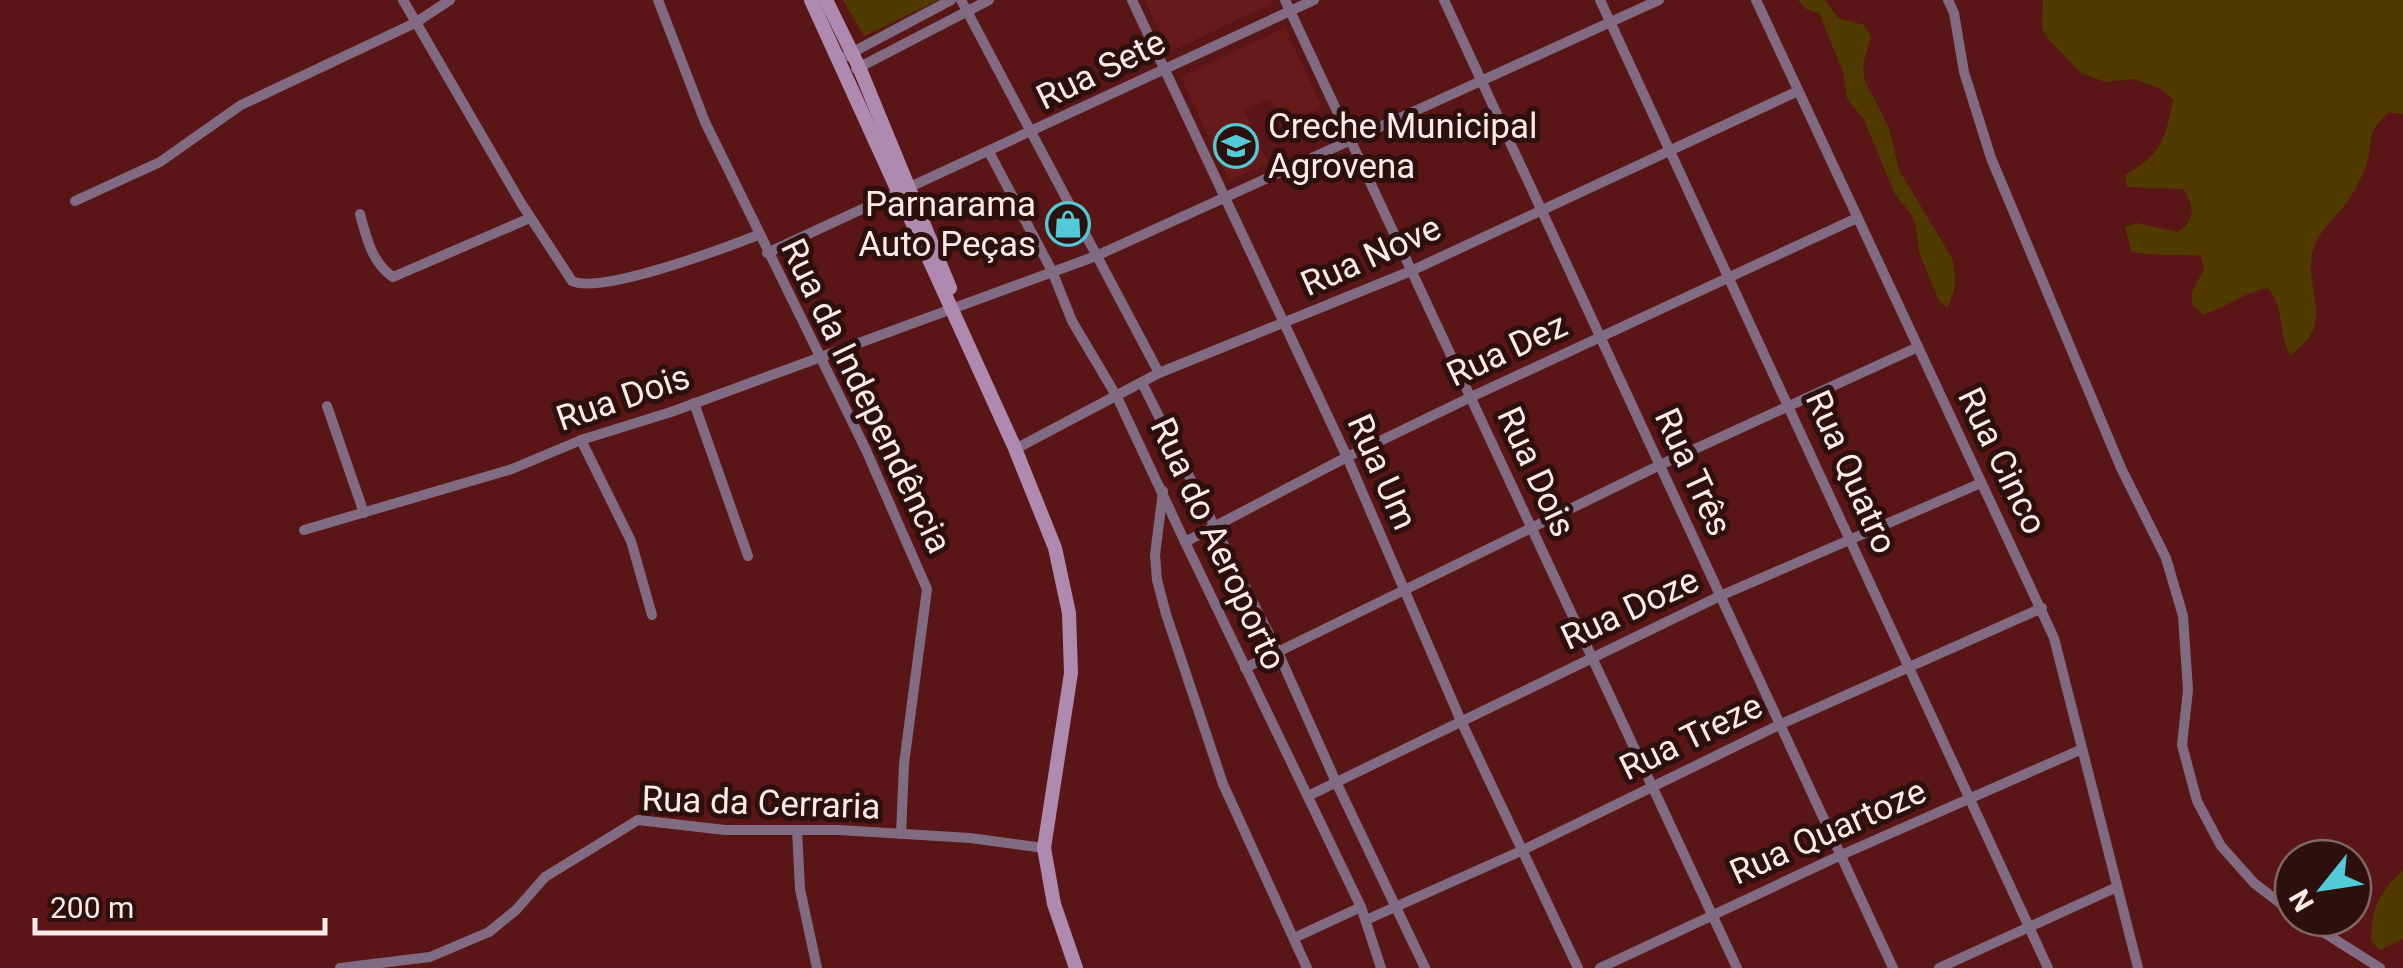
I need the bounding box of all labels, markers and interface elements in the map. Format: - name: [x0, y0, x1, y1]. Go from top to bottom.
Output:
- street label: Rua Sete: [1030, 21, 1172, 119]
- place label: Creche Municipal Agrovena: [1268, 106, 1537, 187]
- school or university icon: Creche Municipal Agrovena: [1213, 123, 1259, 169]
- place label: Parnarama Auto Peças: [858, 184, 1036, 265]
- shop icon: Parnarama Auto Peças: [1045, 201, 1091, 247]
- street label: Rua Nove: [1295, 207, 1447, 305]
- street label: Rua da Independência: [772, 232, 960, 560]
- street label: Rua Dez: [1441, 304, 1573, 396]
- street label: Rua Dois: [551, 356, 695, 440]
- street label: Rua Cinco: [1949, 381, 2055, 541]
- street label: Rua Quatro: [1797, 384, 1905, 560]
- street label: Rua Dois: [1488, 401, 1584, 543]
- street label: Rua Três: [1646, 402, 1740, 542]
- street label: Rua Um: [1338, 408, 1426, 536]
- street label: Rua do Aeroporto: [1142, 412, 1294, 676]
- street label: Rua Doze: [1555, 559, 1705, 659]
- street label: Rua Treze: [1613, 685, 1769, 789]
- street label: Rua Quartoze: [1724, 771, 1932, 893]
- street label: Rua da Cerraria: [641, 778, 881, 828]
- north arrow: [2273, 838, 2373, 938]
- scale bar: [35, 873, 325, 935]
- text: N: [2283, 883, 2321, 917]
- text: 200 m: [50, 890, 134, 925]

